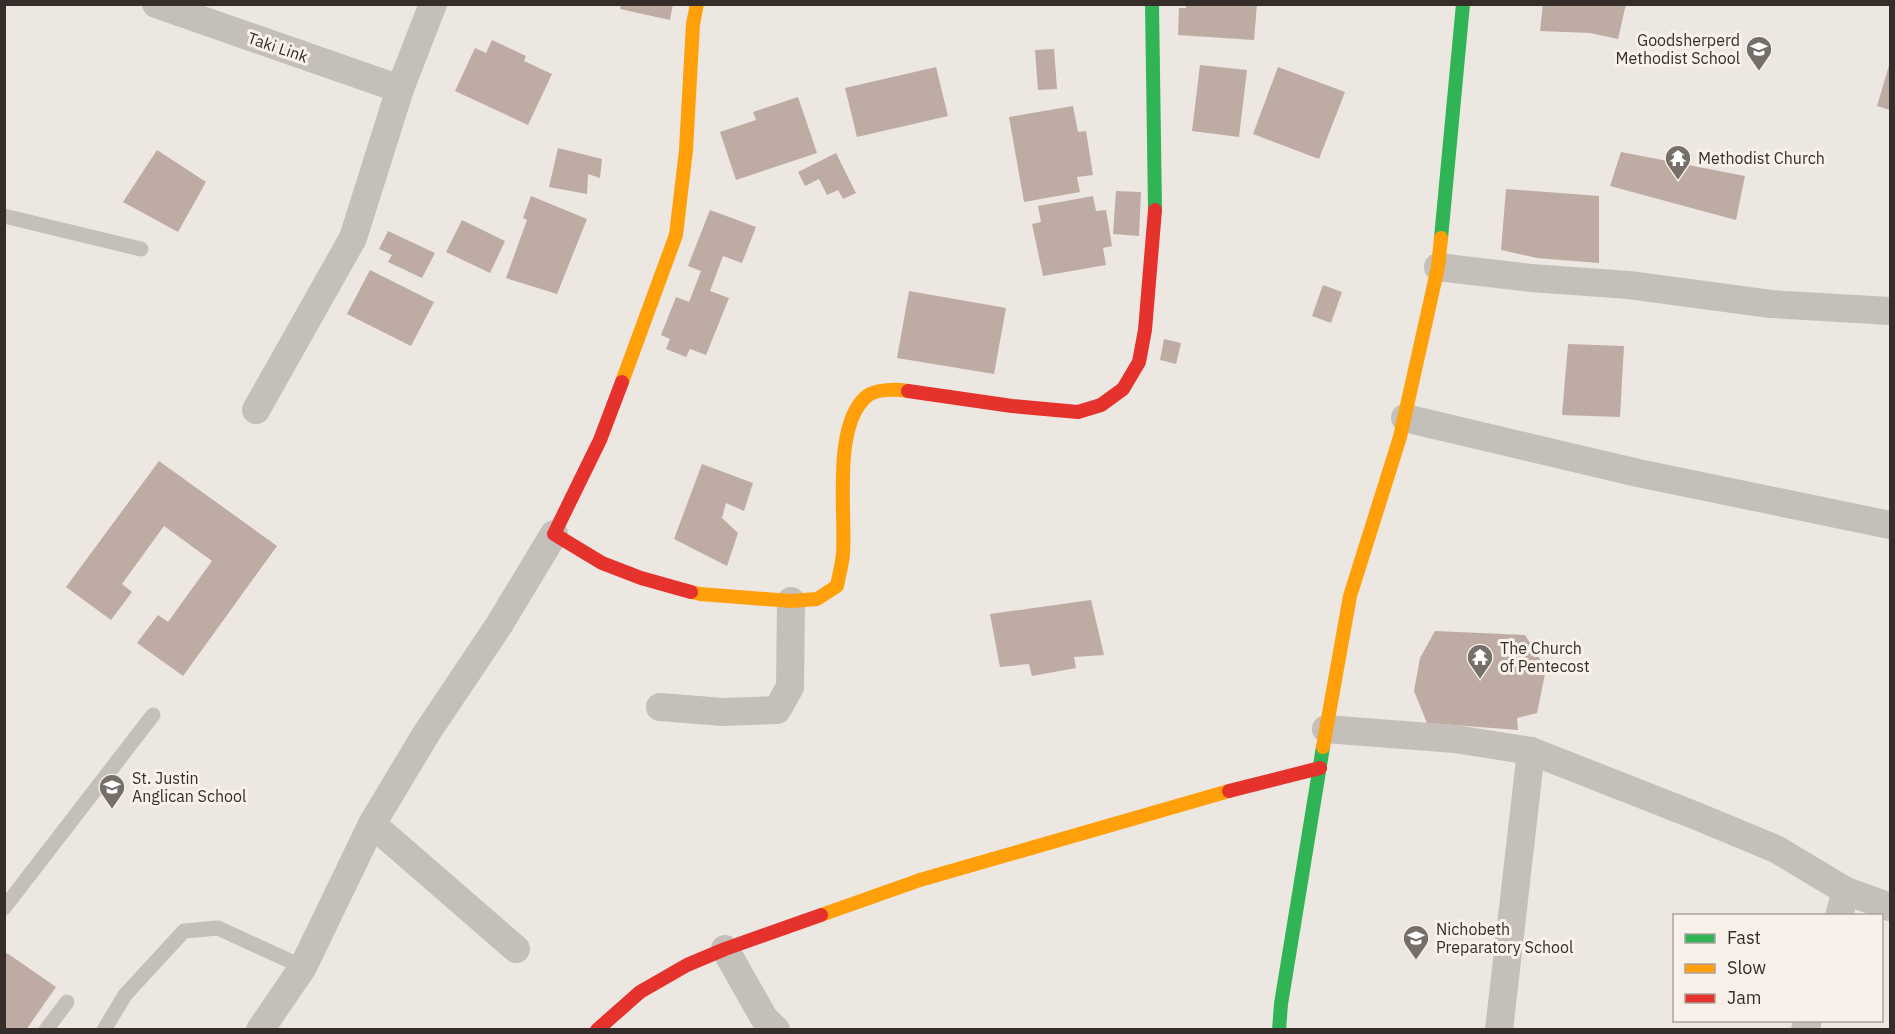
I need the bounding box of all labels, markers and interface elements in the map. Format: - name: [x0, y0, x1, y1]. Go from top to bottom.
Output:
- street label: Taki Link: [245, 27, 311, 67]
- place label: Goodsherperd Methodist School: [1616, 30, 1740, 68]
- school or university icon: Goodsherperd Methodist School: [1744, 34, 1774, 72]
- temple icon: Methodist Church: [1663, 143, 1693, 181]
- place label: Methodist Church: [1698, 148, 1825, 168]
- place label: The Church of Pentecost: [1500, 638, 1590, 676]
- temple icon: The Church of Pentecost: [1465, 642, 1495, 680]
- place label: St. Justin Anglican School: [132, 768, 246, 806]
- school or university icon: St. Justin Anglican School: [97, 772, 127, 810]
- legend: [1673, 914, 1883, 1022]
- place label: Nichobeth Preparatory School: [1436, 919, 1573, 957]
- school or university icon: Nichobeth Preparatory School: [1401, 923, 1431, 961]
- text: Fast: [1727, 926, 1761, 949]
- text: Slow: [1727, 956, 1766, 979]
- text: Jam: [1727, 986, 1762, 1009]

